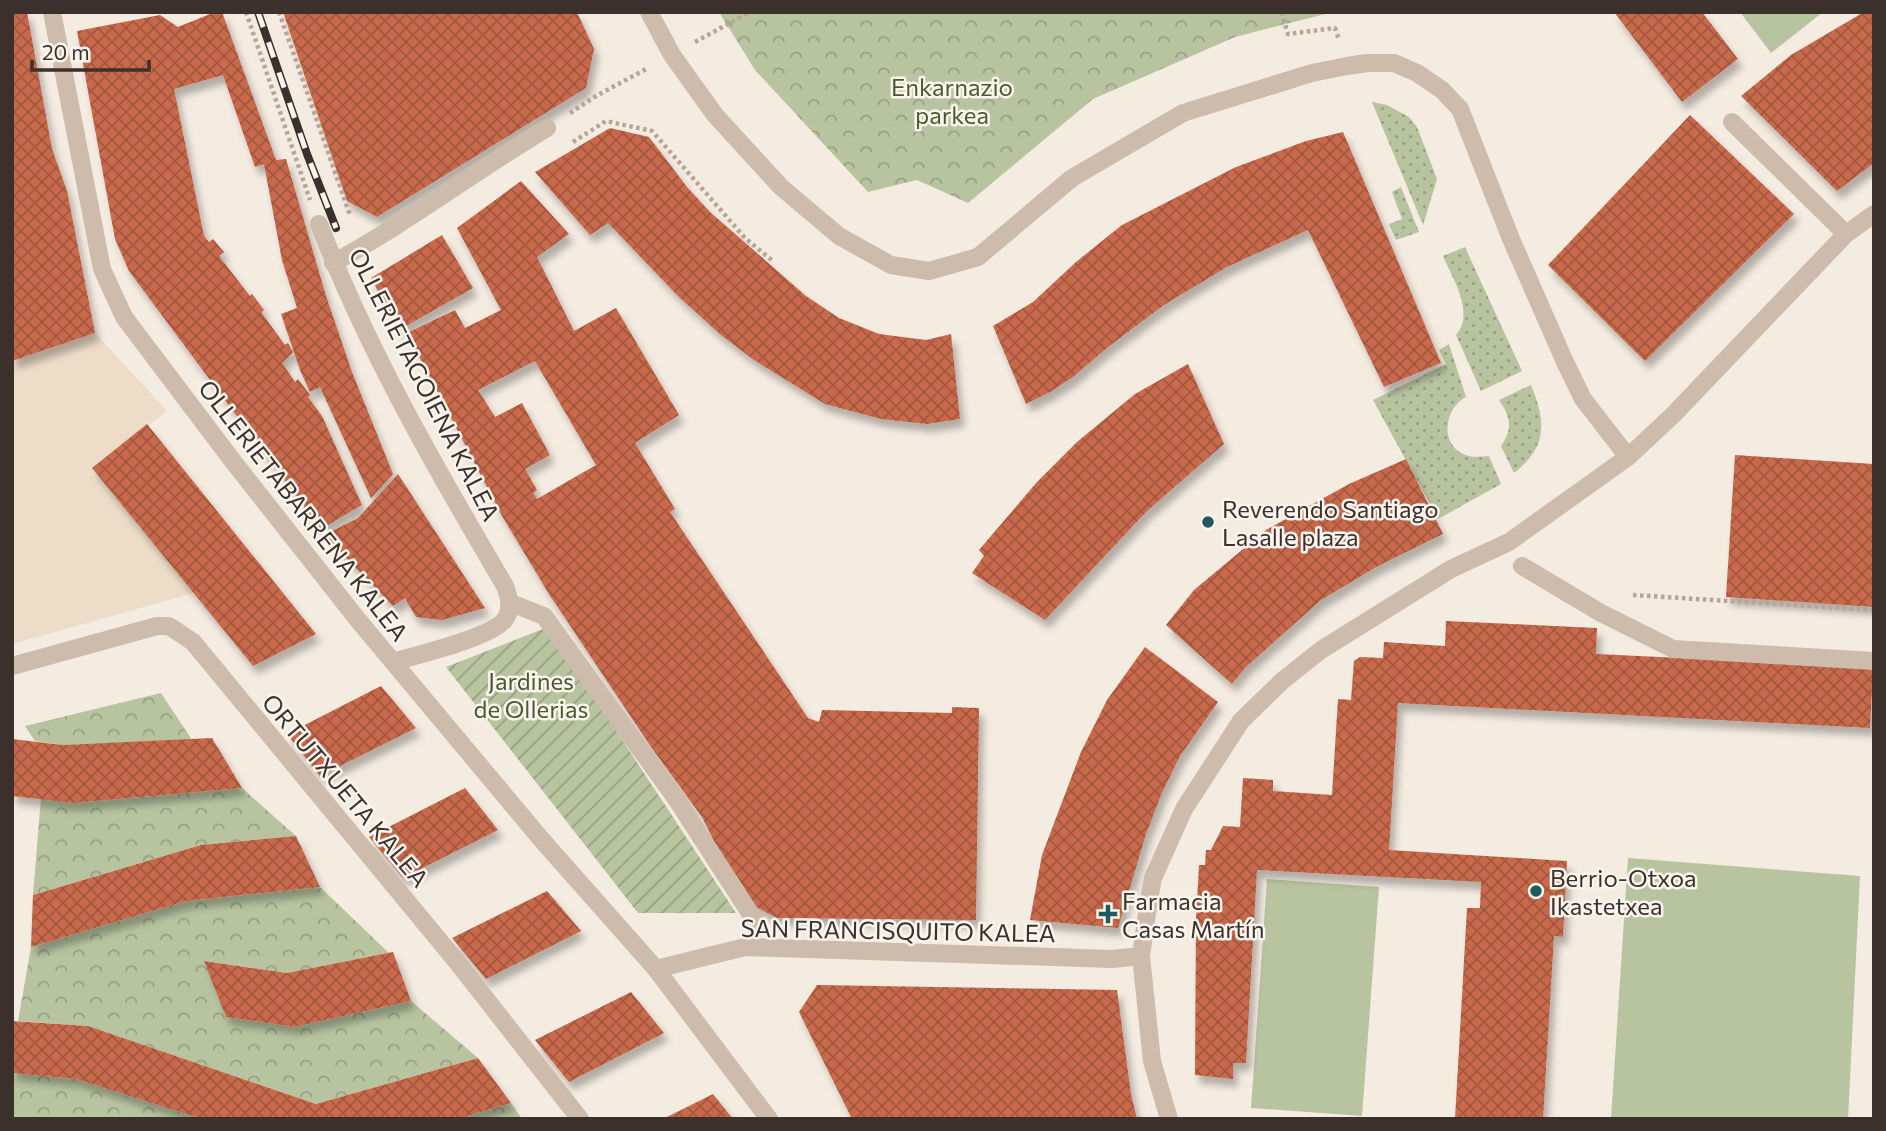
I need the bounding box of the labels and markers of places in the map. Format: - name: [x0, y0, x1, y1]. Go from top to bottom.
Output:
- place label: Reverendo Santiago Lasalle plaza: [1222, 494, 1439, 551]
- marker: Reverendo Santiago Lasalle plaza: [1200, 514, 1216, 530]
- place label: Berrio-Otxoa Ikastetxea: [1550, 863, 1697, 920]
- marker: Berrio-Otxoa Ikastetxea: [1528, 883, 1544, 899]
- place label: Farmacia Casas Martín: [1122, 886, 1265, 943]
- marker: Farmacia Casas Martín: [1100, 906, 1116, 922]

